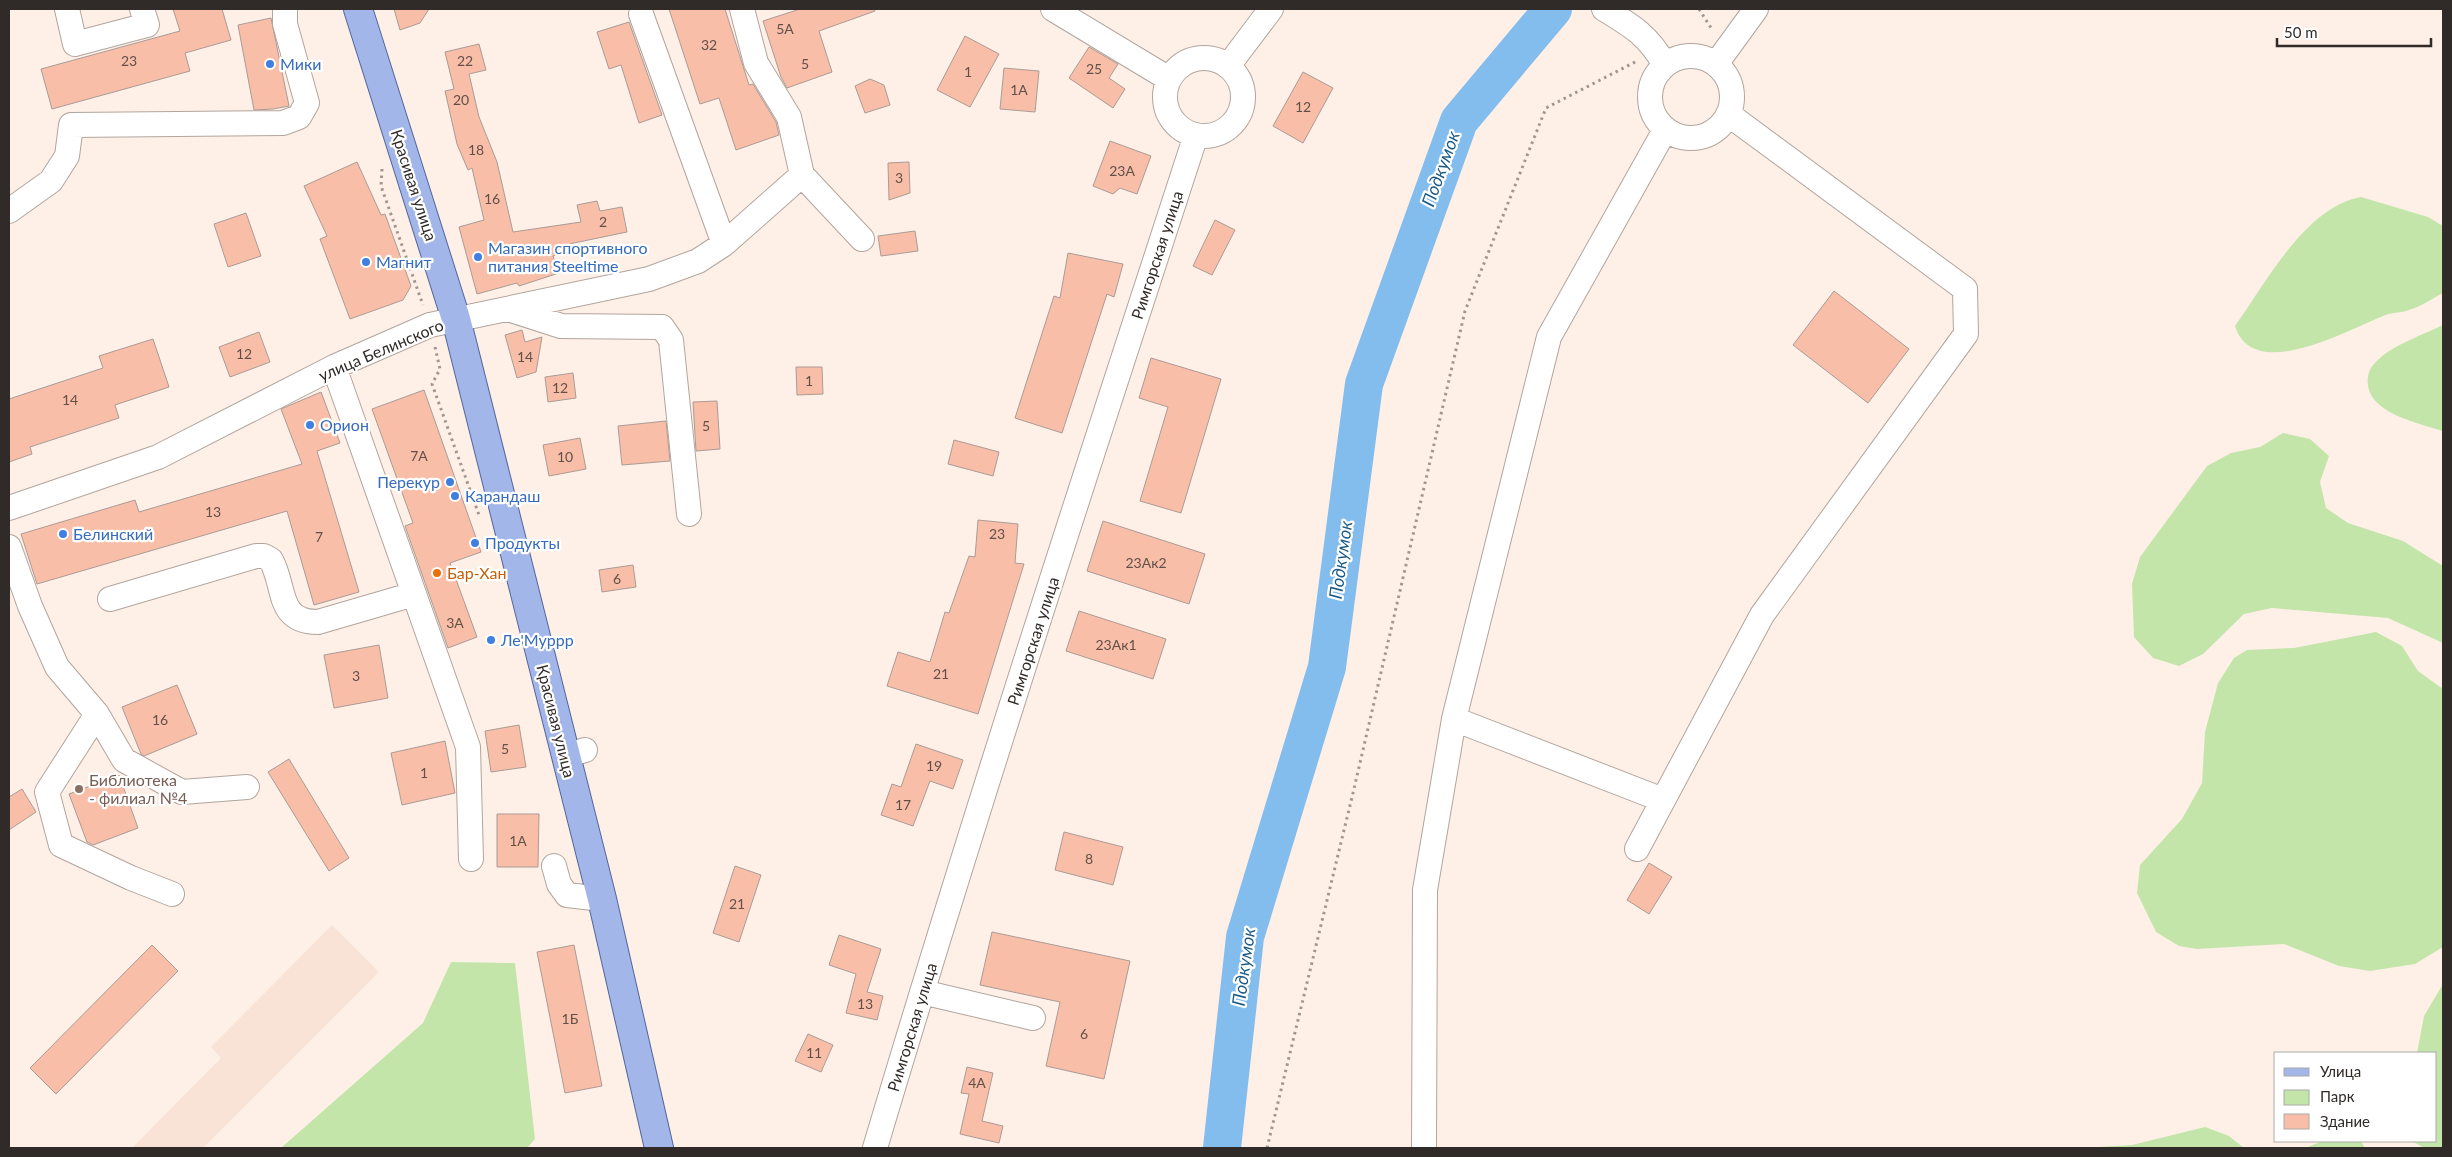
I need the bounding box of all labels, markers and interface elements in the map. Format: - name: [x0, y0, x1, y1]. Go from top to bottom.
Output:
- scale bar: [2277, 15, 2431, 47]
- house number: 5А: [776, 20, 794, 37]
- text: 50 m: [2284, 23, 2318, 41]
- house number: 32: [701, 36, 717, 53]
- house number: 23: [121, 52, 137, 69]
- house number: 22: [457, 52, 473, 69]
- place label: Мики: [280, 54, 321, 73]
- house number: 5: [801, 55, 809, 72]
- marker: Мики: [264, 58, 276, 70]
- house number: 25: [1086, 60, 1102, 77]
- house number: 1: [964, 63, 972, 80]
- house number: 1А: [1010, 81, 1028, 98]
- house number: 20: [453, 91, 469, 108]
- house number: 12: [1295, 98, 1311, 115]
- street label: Красивая улица: [388, 127, 441, 243]
- water label: Подкумок: [1416, 128, 1464, 209]
- house number: 18: [468, 141, 484, 158]
- house number: 23А: [1109, 162, 1135, 179]
- house number: 3: [895, 169, 903, 186]
- street label: Римгорская улица: [1127, 188, 1186, 321]
- house number: 16: [484, 190, 500, 207]
- house number: 2: [599, 213, 607, 230]
- place label: Магазин спортивного питания Steeltime: [488, 238, 648, 275]
- marker: Магазин спортивного питания Steeltime: [472, 251, 484, 263]
- place label: Магнит: [376, 252, 432, 271]
- marker: Магнит: [360, 256, 372, 268]
- street label: улица Белинского: [316, 315, 446, 384]
- house number: 12: [236, 345, 252, 362]
- house number: 14: [517, 348, 533, 365]
- house number: 1: [805, 372, 813, 389]
- house number: 12: [552, 379, 568, 396]
- house number: 14: [62, 391, 78, 408]
- place label: Орион: [320, 415, 369, 434]
- house number: 5: [702, 417, 710, 434]
- marker: Орион: [304, 419, 316, 431]
- house number: 7А: [410, 447, 428, 464]
- house number: 10: [557, 448, 573, 465]
- place label: Перекур: [377, 472, 440, 491]
- marker: Перекур: [444, 476, 456, 488]
- place label: Карандаш: [465, 486, 540, 505]
- marker: Карандаш: [449, 490, 461, 502]
- house number: 13: [205, 503, 221, 520]
- water label: Подкумок: [1324, 519, 1356, 600]
- place label: Белинский: [73, 524, 153, 543]
- house number: 23: [989, 525, 1005, 542]
- marker: Белинский: [57, 528, 69, 540]
- house number: 7: [315, 528, 323, 545]
- place label: Продукты: [485, 533, 560, 552]
- marker: Продукты: [469, 537, 481, 549]
- house number: 23Ак2: [1125, 554, 1167, 571]
- place label: Бар-Хан: [447, 563, 507, 582]
- marker: Бар-Хан: [431, 567, 443, 579]
- house number: 6: [613, 570, 621, 587]
- street label: Римгорская улица: [1003, 574, 1062, 707]
- house number: 3А: [446, 614, 464, 631]
- place label: Ле'Муррр: [500, 630, 574, 649]
- marker: Ле'Муррр: [485, 634, 497, 646]
- house number: 23Ак1: [1095, 636, 1137, 653]
- street label: Красивая улица: [533, 662, 580, 779]
- house number: 21: [933, 665, 949, 682]
- house number: 3: [352, 667, 360, 684]
- house number: 16: [152, 711, 168, 728]
- house number: 5: [501, 740, 509, 757]
- house number: 19: [926, 757, 942, 774]
- house number: 1: [420, 764, 428, 781]
- place label: Библиотека - филиал №4: [89, 770, 187, 807]
- marker: Библиотека - филиал №4: [73, 783, 85, 795]
- house number: 17: [895, 796, 911, 813]
- house number: 1А: [509, 832, 527, 849]
- house number: 8: [1085, 850, 1093, 867]
- house number: 21: [729, 895, 745, 912]
- water label: Подкумок: [1227, 926, 1259, 1007]
- street label: Римгорская улица: [883, 960, 940, 1094]
- house number: 13: [857, 995, 873, 1012]
- house number: 1Б: [562, 1010, 579, 1027]
- house number: 6: [1080, 1025, 1088, 1042]
- house number: 11: [806, 1044, 822, 1061]
- legend: [2274, 1052, 2437, 1142]
- text: Улица: [2320, 1062, 2361, 1080]
- house number: 4А: [968, 1074, 986, 1091]
- text: Парк: [2320, 1087, 2355, 1105]
- text: Здание: [2320, 1112, 2370, 1130]

